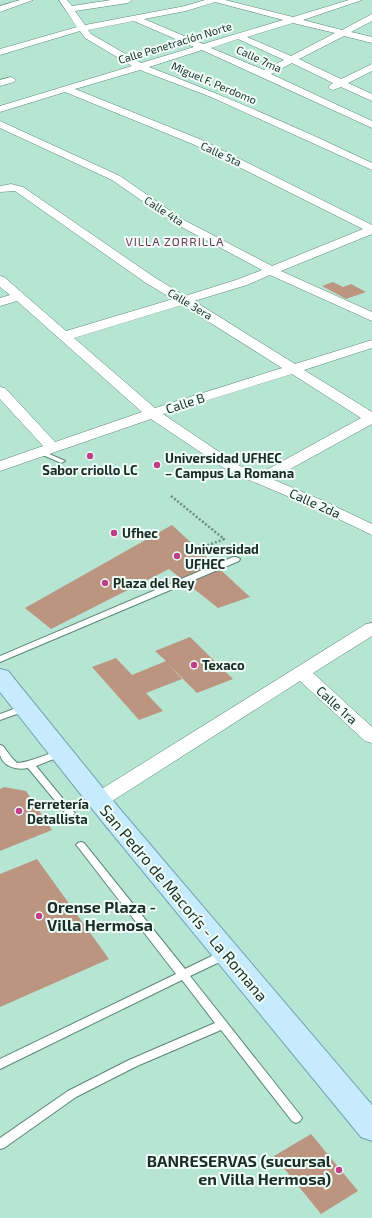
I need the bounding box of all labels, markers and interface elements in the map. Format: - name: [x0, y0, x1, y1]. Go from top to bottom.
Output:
- street label: Calle Penetración Norte: [116, 19, 233, 66]
- street label: Calle 7ma: [234, 42, 284, 75]
- street label: Miguel F. Perdomo: [170, 59, 259, 106]
- street label: Calle 5ta: [199, 138, 244, 169]
- street label: Calle 4ta: [142, 193, 186, 228]
- district label: VILLA ZORRILLA: [125, 234, 225, 248]
- street label: Calle 3era: [166, 285, 215, 322]
- street label: Calle B: [163, 389, 207, 417]
- place label: Universidad UFHEC – Campus La Romana: [165, 450, 294, 481]
- marker: Sabor criollo LC: [85, 451, 95, 461]
- marker: Universidad UFHEC – Campus La Romana: [152, 460, 162, 470]
- place label: Sabor criollo LC: [42, 462, 138, 478]
- street label: Calle 2da: [287, 485, 343, 521]
- place label: Ufhec: [122, 525, 158, 541]
- marker: Ufhec: [109, 528, 119, 538]
- place label: Universidad UFHEC: [185, 541, 259, 572]
- marker: Universidad UFHEC: [172, 551, 182, 561]
- place label: Plaza del Rey: [113, 575, 195, 591]
- marker: Plaza del Rey: [100, 578, 110, 588]
- place label: Texaco: [202, 657, 245, 673]
- marker: Texaco: [189, 660, 199, 670]
- street label: Calle 1ra: [313, 682, 361, 728]
- place label: Ferretería Detallista: [27, 796, 89, 827]
- street label: San Pedro de Macorís - La Romana: [97, 801, 272, 1005]
- marker: Ferretería Detallista: [14, 806, 24, 816]
- place label: Orense Plaza - Villa Hermosa: [47, 897, 156, 934]
- marker: Orense Plaza - Villa Hermosa: [34, 911, 44, 921]
- place label: BANRESERVAS (sucursal en Villa Hermosa): [147, 1151, 332, 1188]
- marker: BANRESERVAS (sucursal en Villa Hermosa): [334, 1165, 344, 1175]

